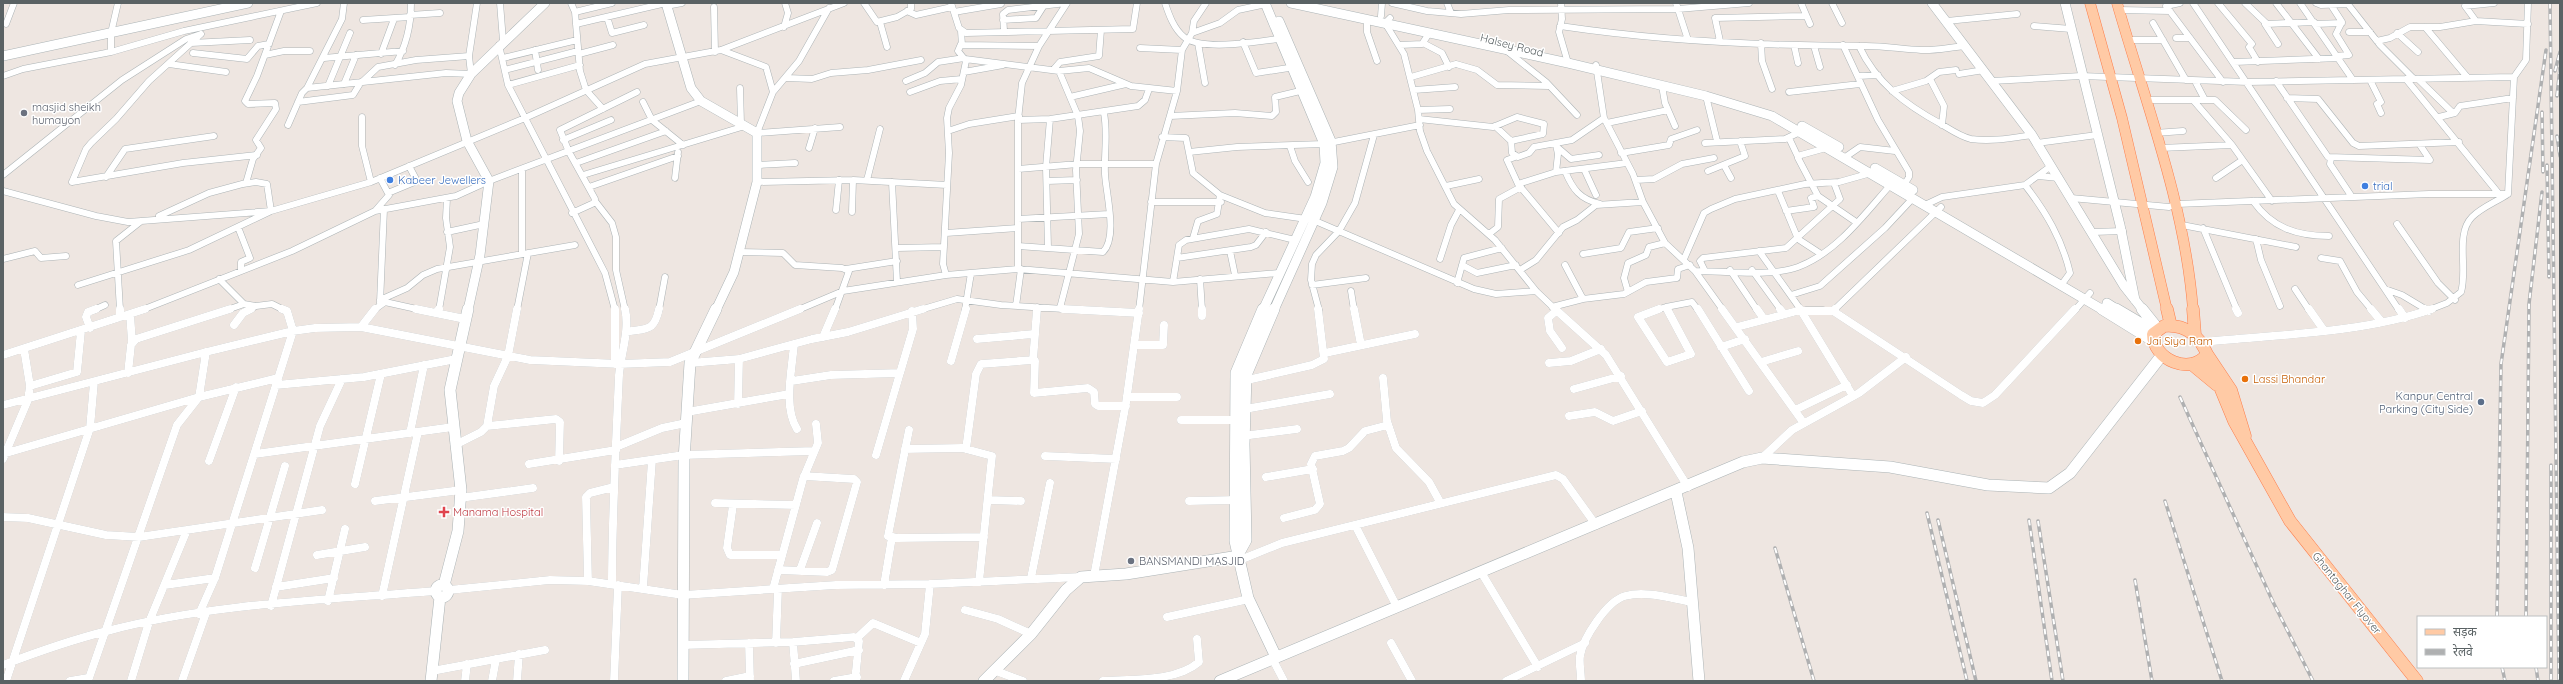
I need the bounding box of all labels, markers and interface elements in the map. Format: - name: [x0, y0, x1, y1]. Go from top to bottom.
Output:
- street label: Halsey Road: [1479, 30, 1545, 60]
- place label: masjid sheikh humayon: [32, 100, 101, 127]
- marker: masjid sheikh humayon: [19, 108, 29, 118]
- place label: Kabeer Jewellers: [398, 173, 486, 187]
- marker: Kabeer Jewellers: [385, 175, 395, 185]
- place label: trial: [2373, 179, 2393, 193]
- marker: trial: [2360, 181, 2370, 191]
- place label: Jai Siya Ram: [2146, 334, 2213, 348]
- marker: Jai Siya Ram: [2133, 336, 2143, 346]
- place label: Lassi Bhandar: [2253, 372, 2326, 386]
- marker: Lassi Bhandar: [2240, 374, 2250, 384]
- place label: Kanpur Central Parking (City Side): [2379, 389, 2473, 416]
- marker: Kanpur Central Parking (City Side): [2476, 397, 2486, 407]
- place label: Manama Hospital: [453, 505, 543, 519]
- marker: Manama Hospital: [438, 506, 450, 518]
- street label: Ghantaghar Flyover: [2309, 549, 2385, 638]
- place label: BANSMANDI MASJID: [1139, 554, 1245, 568]
- marker: BANSMANDI MASJID: [1126, 556, 1136, 566]
- legend: [2417, 616, 2547, 668]
- text: सड़क: [2453, 624, 2478, 639]
- text: रेलवे: [2453, 644, 2473, 659]

